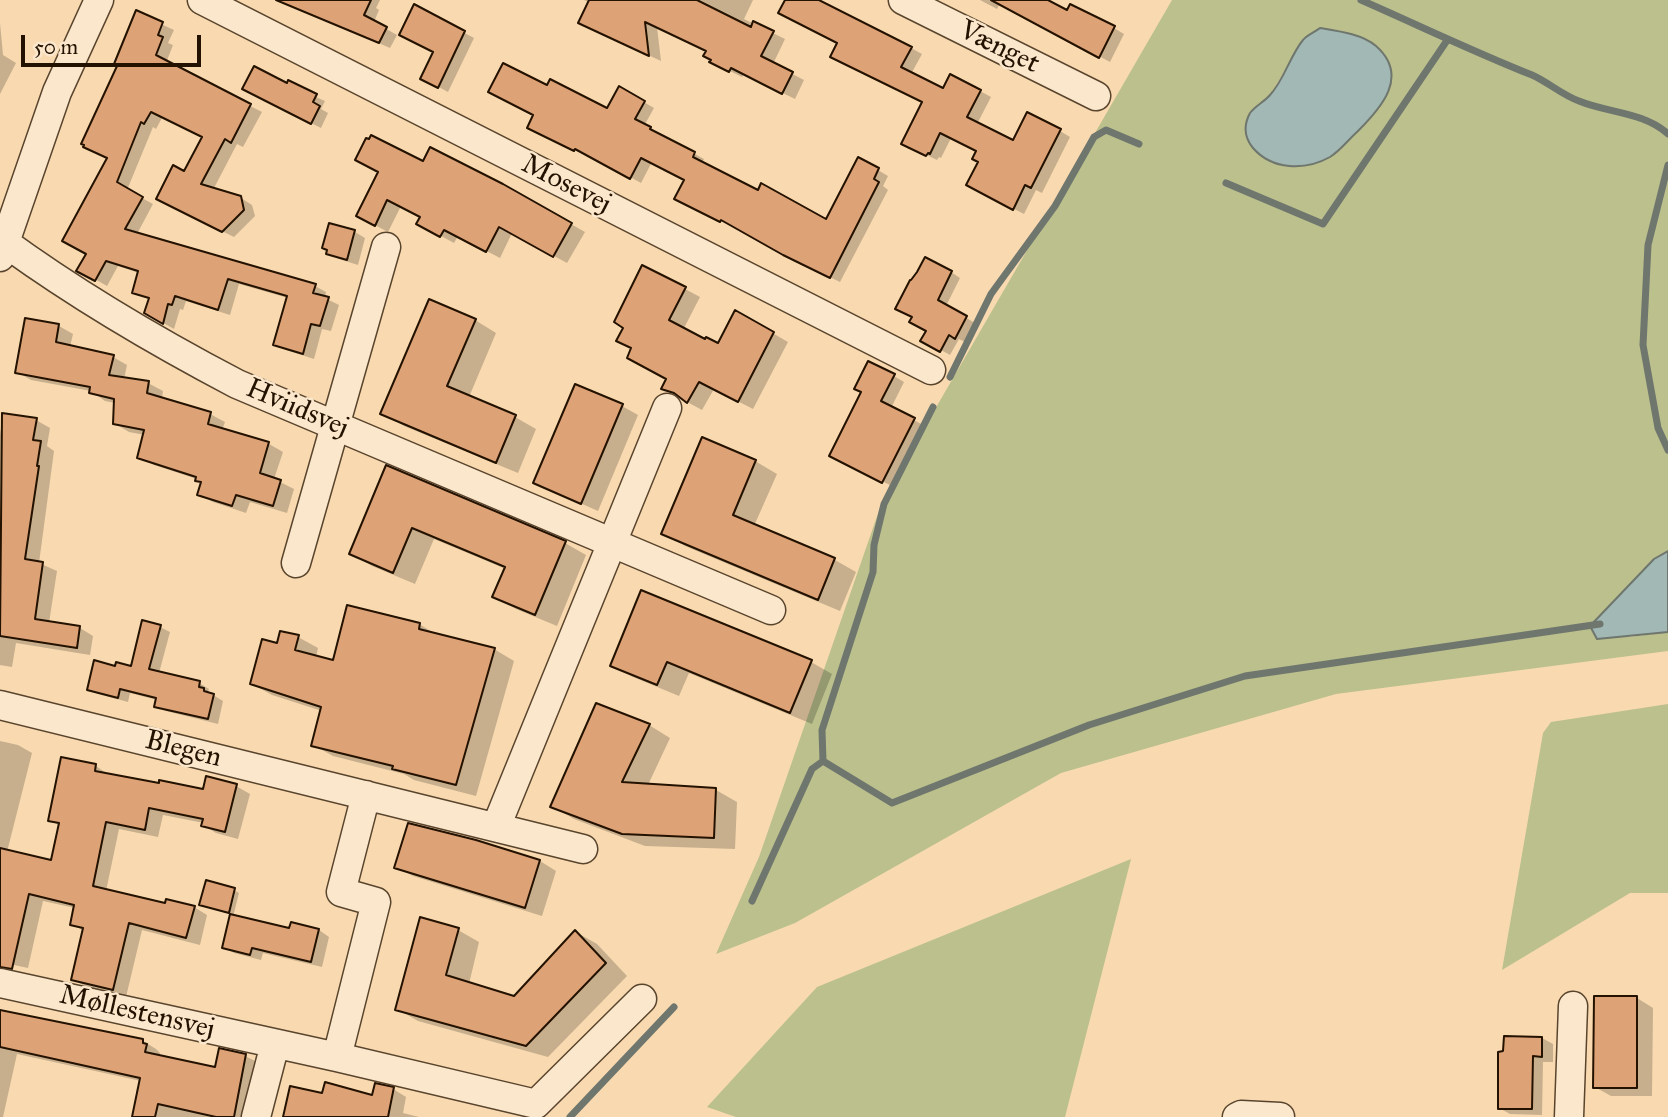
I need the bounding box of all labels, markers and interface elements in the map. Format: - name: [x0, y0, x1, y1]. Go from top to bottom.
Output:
- street label: Vænget: [953, 14, 1045, 82]
- scale bar: [24, 21, 205, 65]
- text: 50 m: [34, 34, 78, 60]
- street label: Mosevej: [516, 148, 616, 222]
- street label: Hviidsvej: [241, 372, 353, 446]
- street label: Blegen: [141, 724, 225, 776]
- street label: Møllestensvej: [56, 979, 218, 1047]

